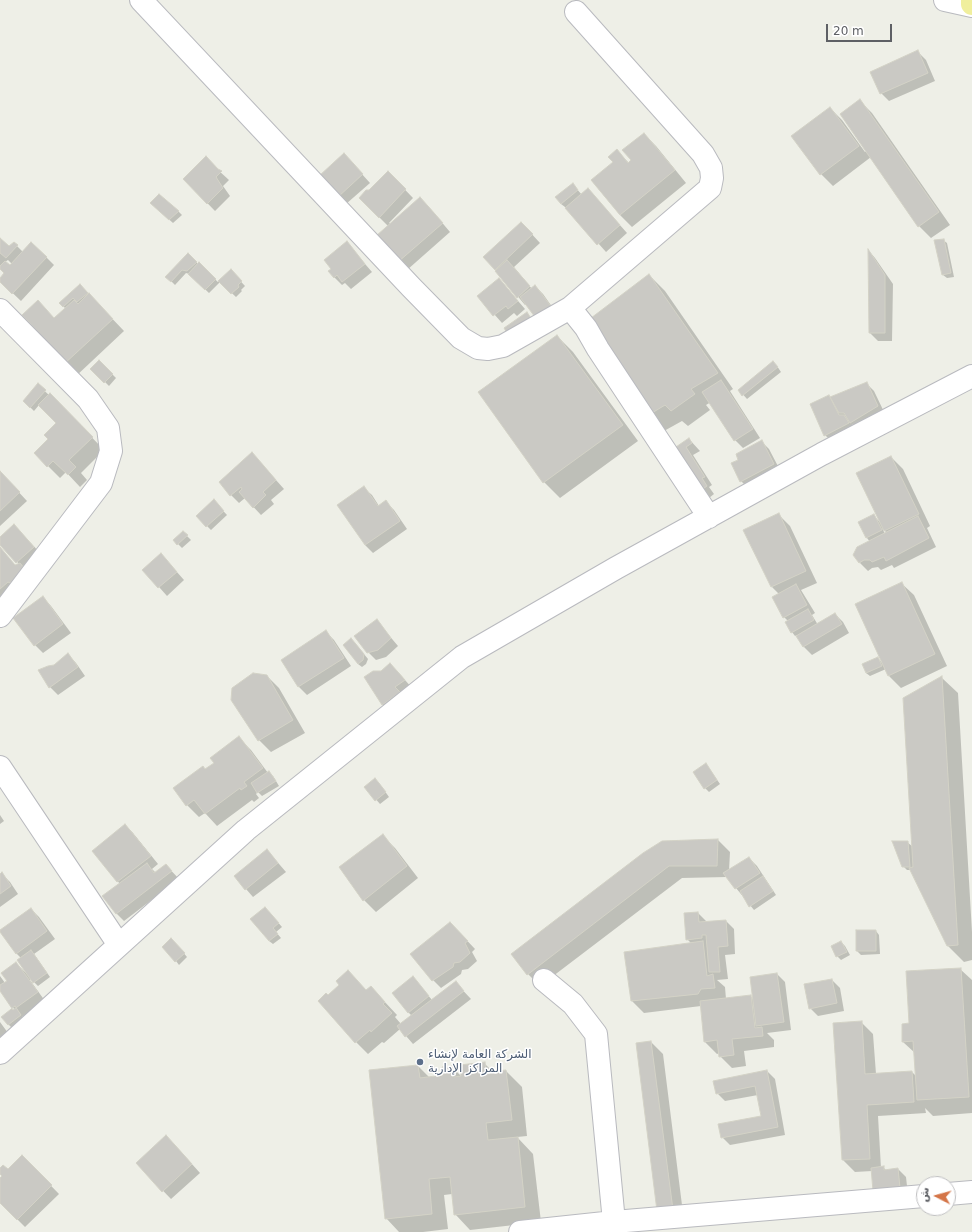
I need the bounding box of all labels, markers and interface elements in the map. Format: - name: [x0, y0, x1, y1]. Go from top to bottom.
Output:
- scale bar: [828, 16, 894, 42]
- text: 20 m: [833, 24, 864, 38]
- place label: الشركة العامة لإنشاء المراكز الإدارية: [428, 1048, 532, 1076]
- marker: الشركة العامة لإنشاء المراكز الإدارية: [415, 1057, 425, 1067]
- north arrow: [916, 1176, 956, 1216]
- text: ش: [917, 1187, 932, 1203]

